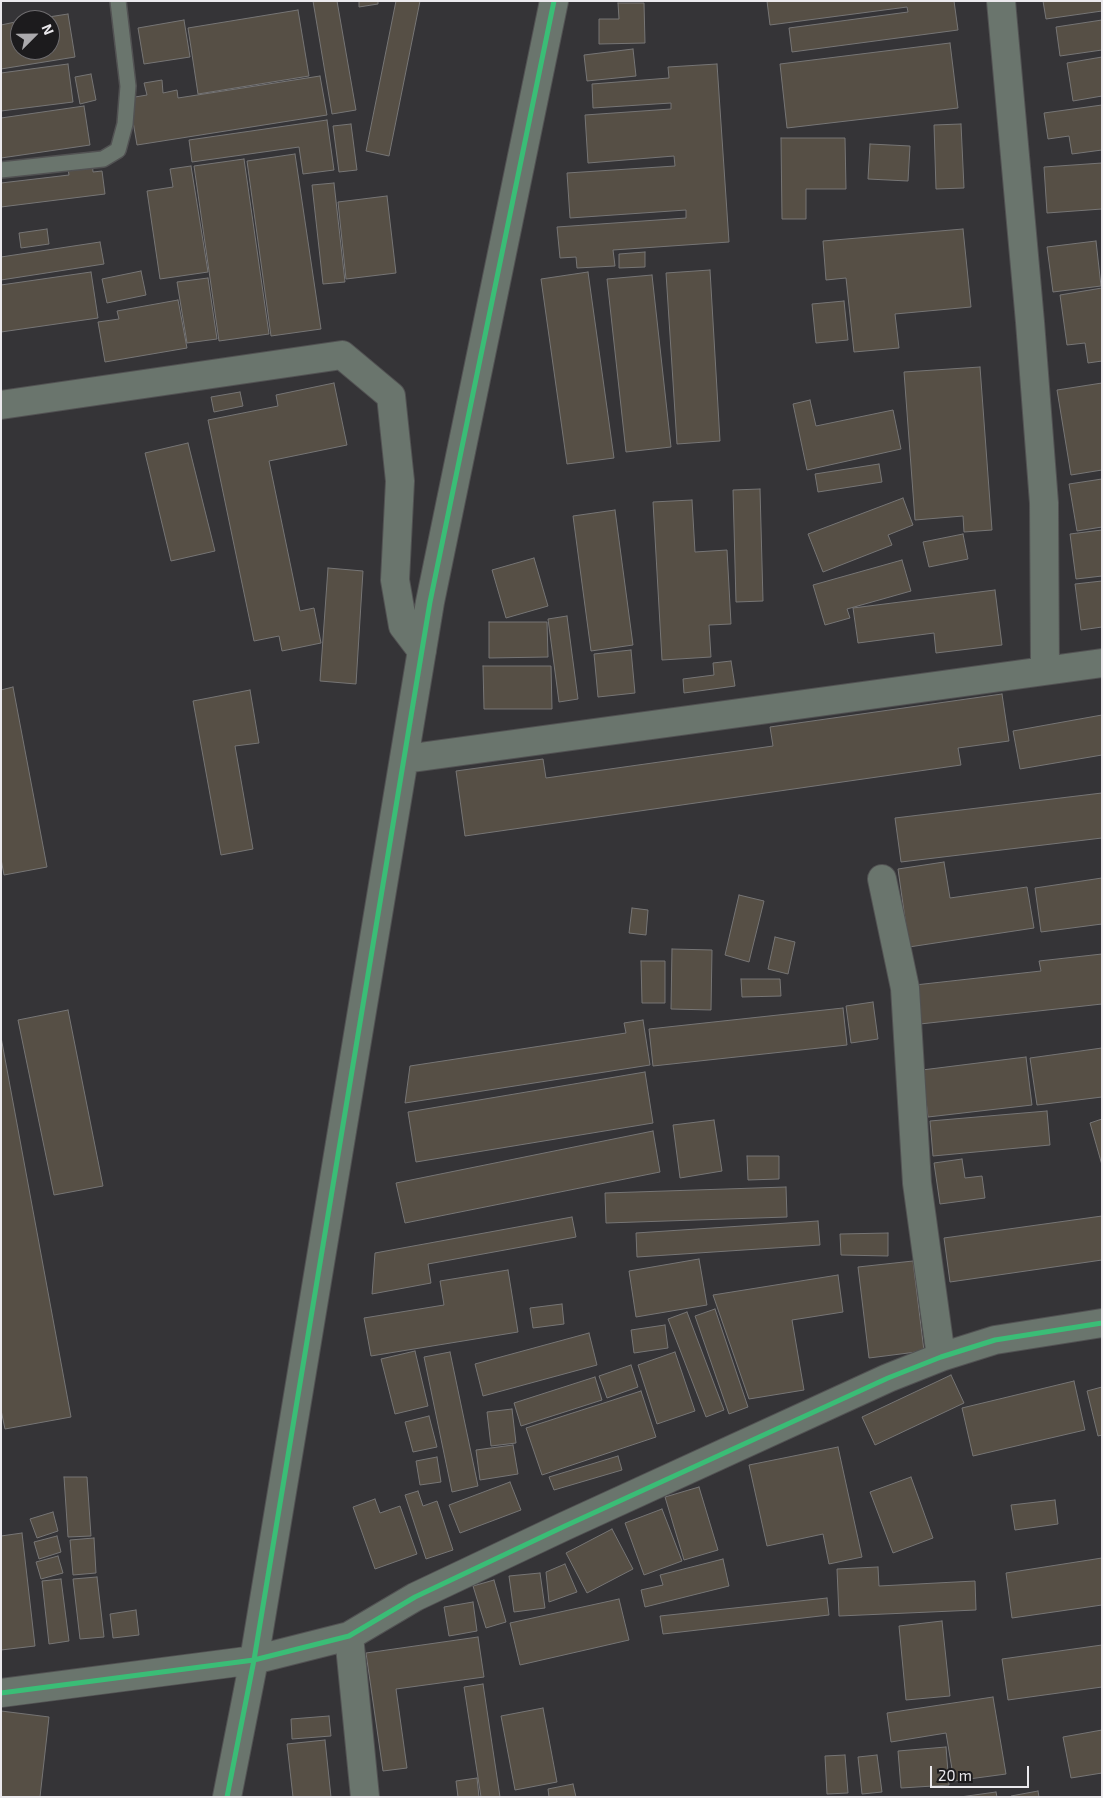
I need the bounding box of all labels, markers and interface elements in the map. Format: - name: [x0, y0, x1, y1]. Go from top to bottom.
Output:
- north arrow: [10, 10, 60, 60]
- text: N: [39, 21, 58, 37]
- scale bar: [933, 1756, 1032, 1788]
- text: 20 m: [938, 1766, 972, 1784]

